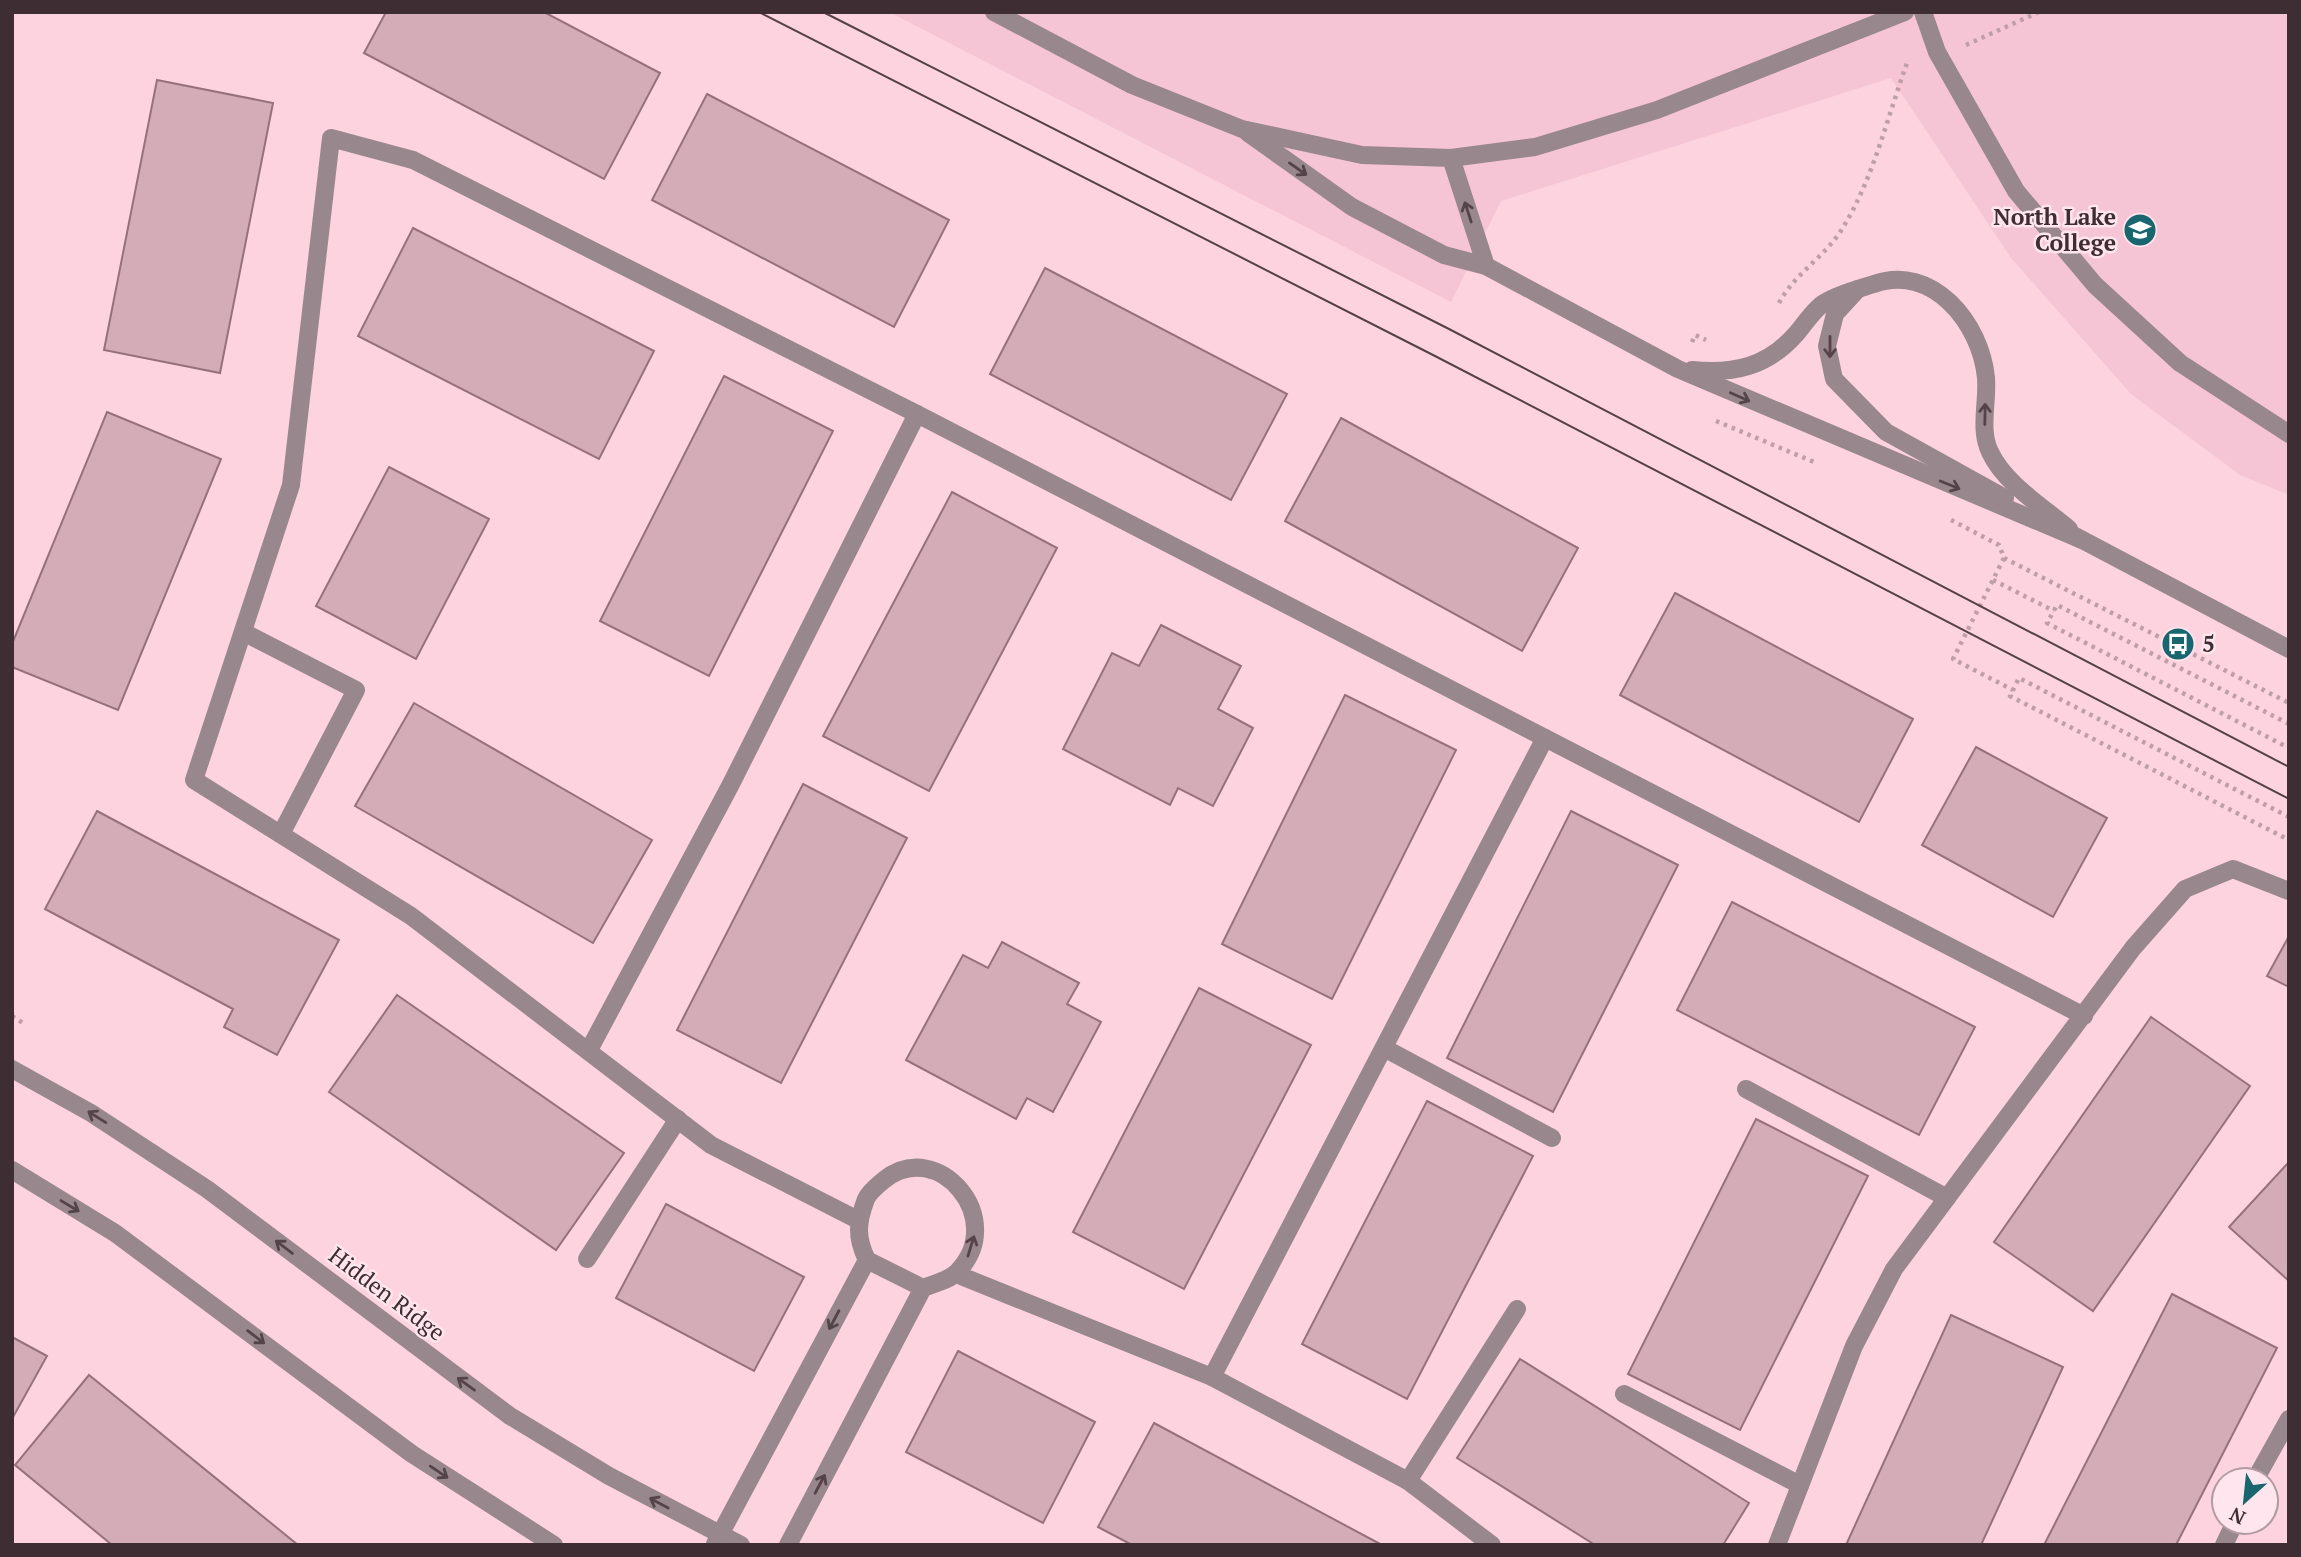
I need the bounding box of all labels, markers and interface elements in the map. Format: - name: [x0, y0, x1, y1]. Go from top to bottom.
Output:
- one-way arrow: [1288, 162, 1307, 176]
- place label: North Lake College: [1993, 201, 2116, 258]
- one-way arrow: [1461, 202, 1474, 224]
- school or university icon: North Lake College: [2121, 211, 2159, 249]
- one-way arrow: [1823, 335, 1837, 358]
- one-way arrow: [1729, 391, 1751, 404]
- one-way arrow: [1978, 403, 1992, 426]
- one-way arrow: [1939, 480, 1960, 493]
- bus stop icon: 5: [2159, 625, 2197, 663]
- place label: 5: [2202, 628, 2215, 659]
- one-way arrow: [88, 1110, 108, 1124]
- one-way arrow: [60, 1199, 80, 1213]
- one-way arrow: [966, 1235, 979, 1257]
- one-way arrow: [275, 1240, 294, 1254]
- street label: Hidden Ridge: [323, 1240, 452, 1348]
- one-way arrow: [827, 1310, 841, 1330]
- one-way arrow: [247, 1329, 265, 1344]
- one-way arrow: [457, 1377, 476, 1391]
- one-way arrow: [429, 1465, 448, 1479]
- north arrow: [2210, 1466, 2280, 1536]
- one-way arrow: [813, 1475, 827, 1495]
- one-way arrow: [650, 1495, 670, 1509]
- text: N: [2224, 1502, 2249, 1531]

